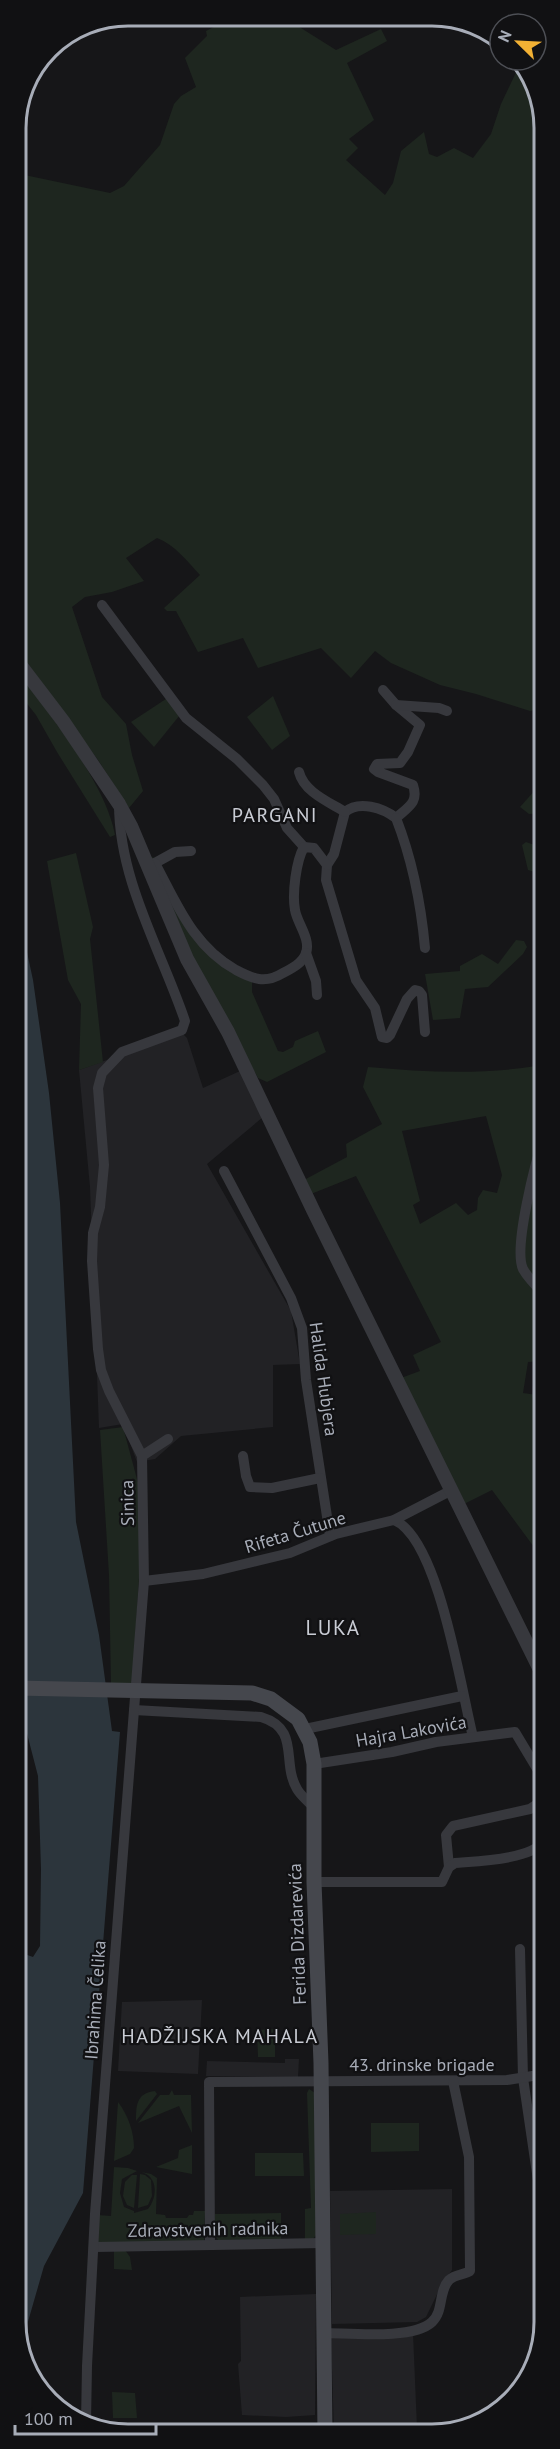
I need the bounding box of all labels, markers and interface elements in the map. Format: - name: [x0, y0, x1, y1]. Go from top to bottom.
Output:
- north arrow: [488, 12, 548, 72]
- text: N: [493, 27, 516, 45]
- district label: PARGANI: [232, 802, 318, 828]
- street label: Halida Hubjera: [305, 1320, 343, 1438]
- street label: Sinica: [115, 1480, 139, 1526]
- street label: Rifeta Čutune: [242, 1506, 348, 1558]
- district label: LUKA: [305, 1614, 361, 1641]
- street label: Hajra Lakovića: [354, 1710, 468, 1752]
- street label: Ferida Dizdarevića: [283, 1863, 311, 2005]
- street label: Ibrahima Čelika: [79, 1940, 111, 2060]
- district label: HADŽIJSKA MAHALA: [121, 2023, 319, 2049]
- street label: 43. drinske brigade: [349, 2053, 495, 2076]
- street label: Zdravstvenih radnika: [127, 2216, 289, 2242]
- scale bar: [15, 2398, 156, 2436]
- text: 100 m: [24, 2407, 73, 2430]

